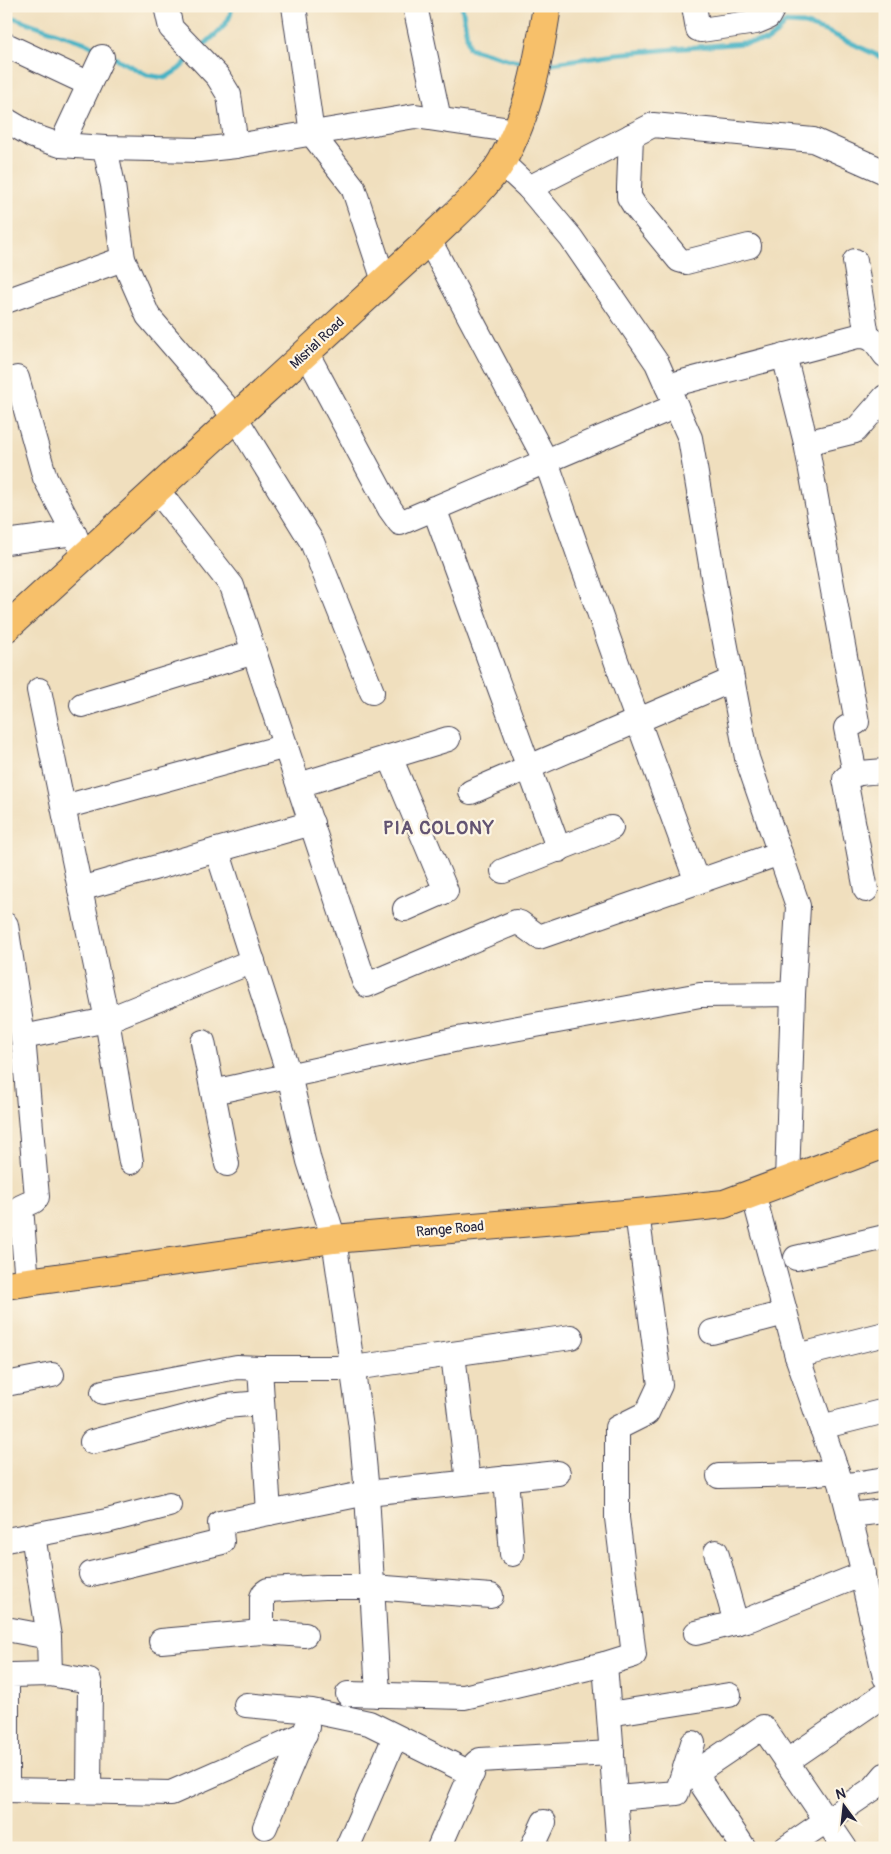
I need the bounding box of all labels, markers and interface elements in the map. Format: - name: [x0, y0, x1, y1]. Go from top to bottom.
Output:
- street label: Misrial Road: [286, 313, 348, 372]
- district label: PIA COLONY: [383, 816, 495, 840]
- street label: Range Road: [415, 1218, 485, 1240]
- north arrow: [818, 1782, 868, 1832]
- text: N: [834, 1784, 848, 1803]

